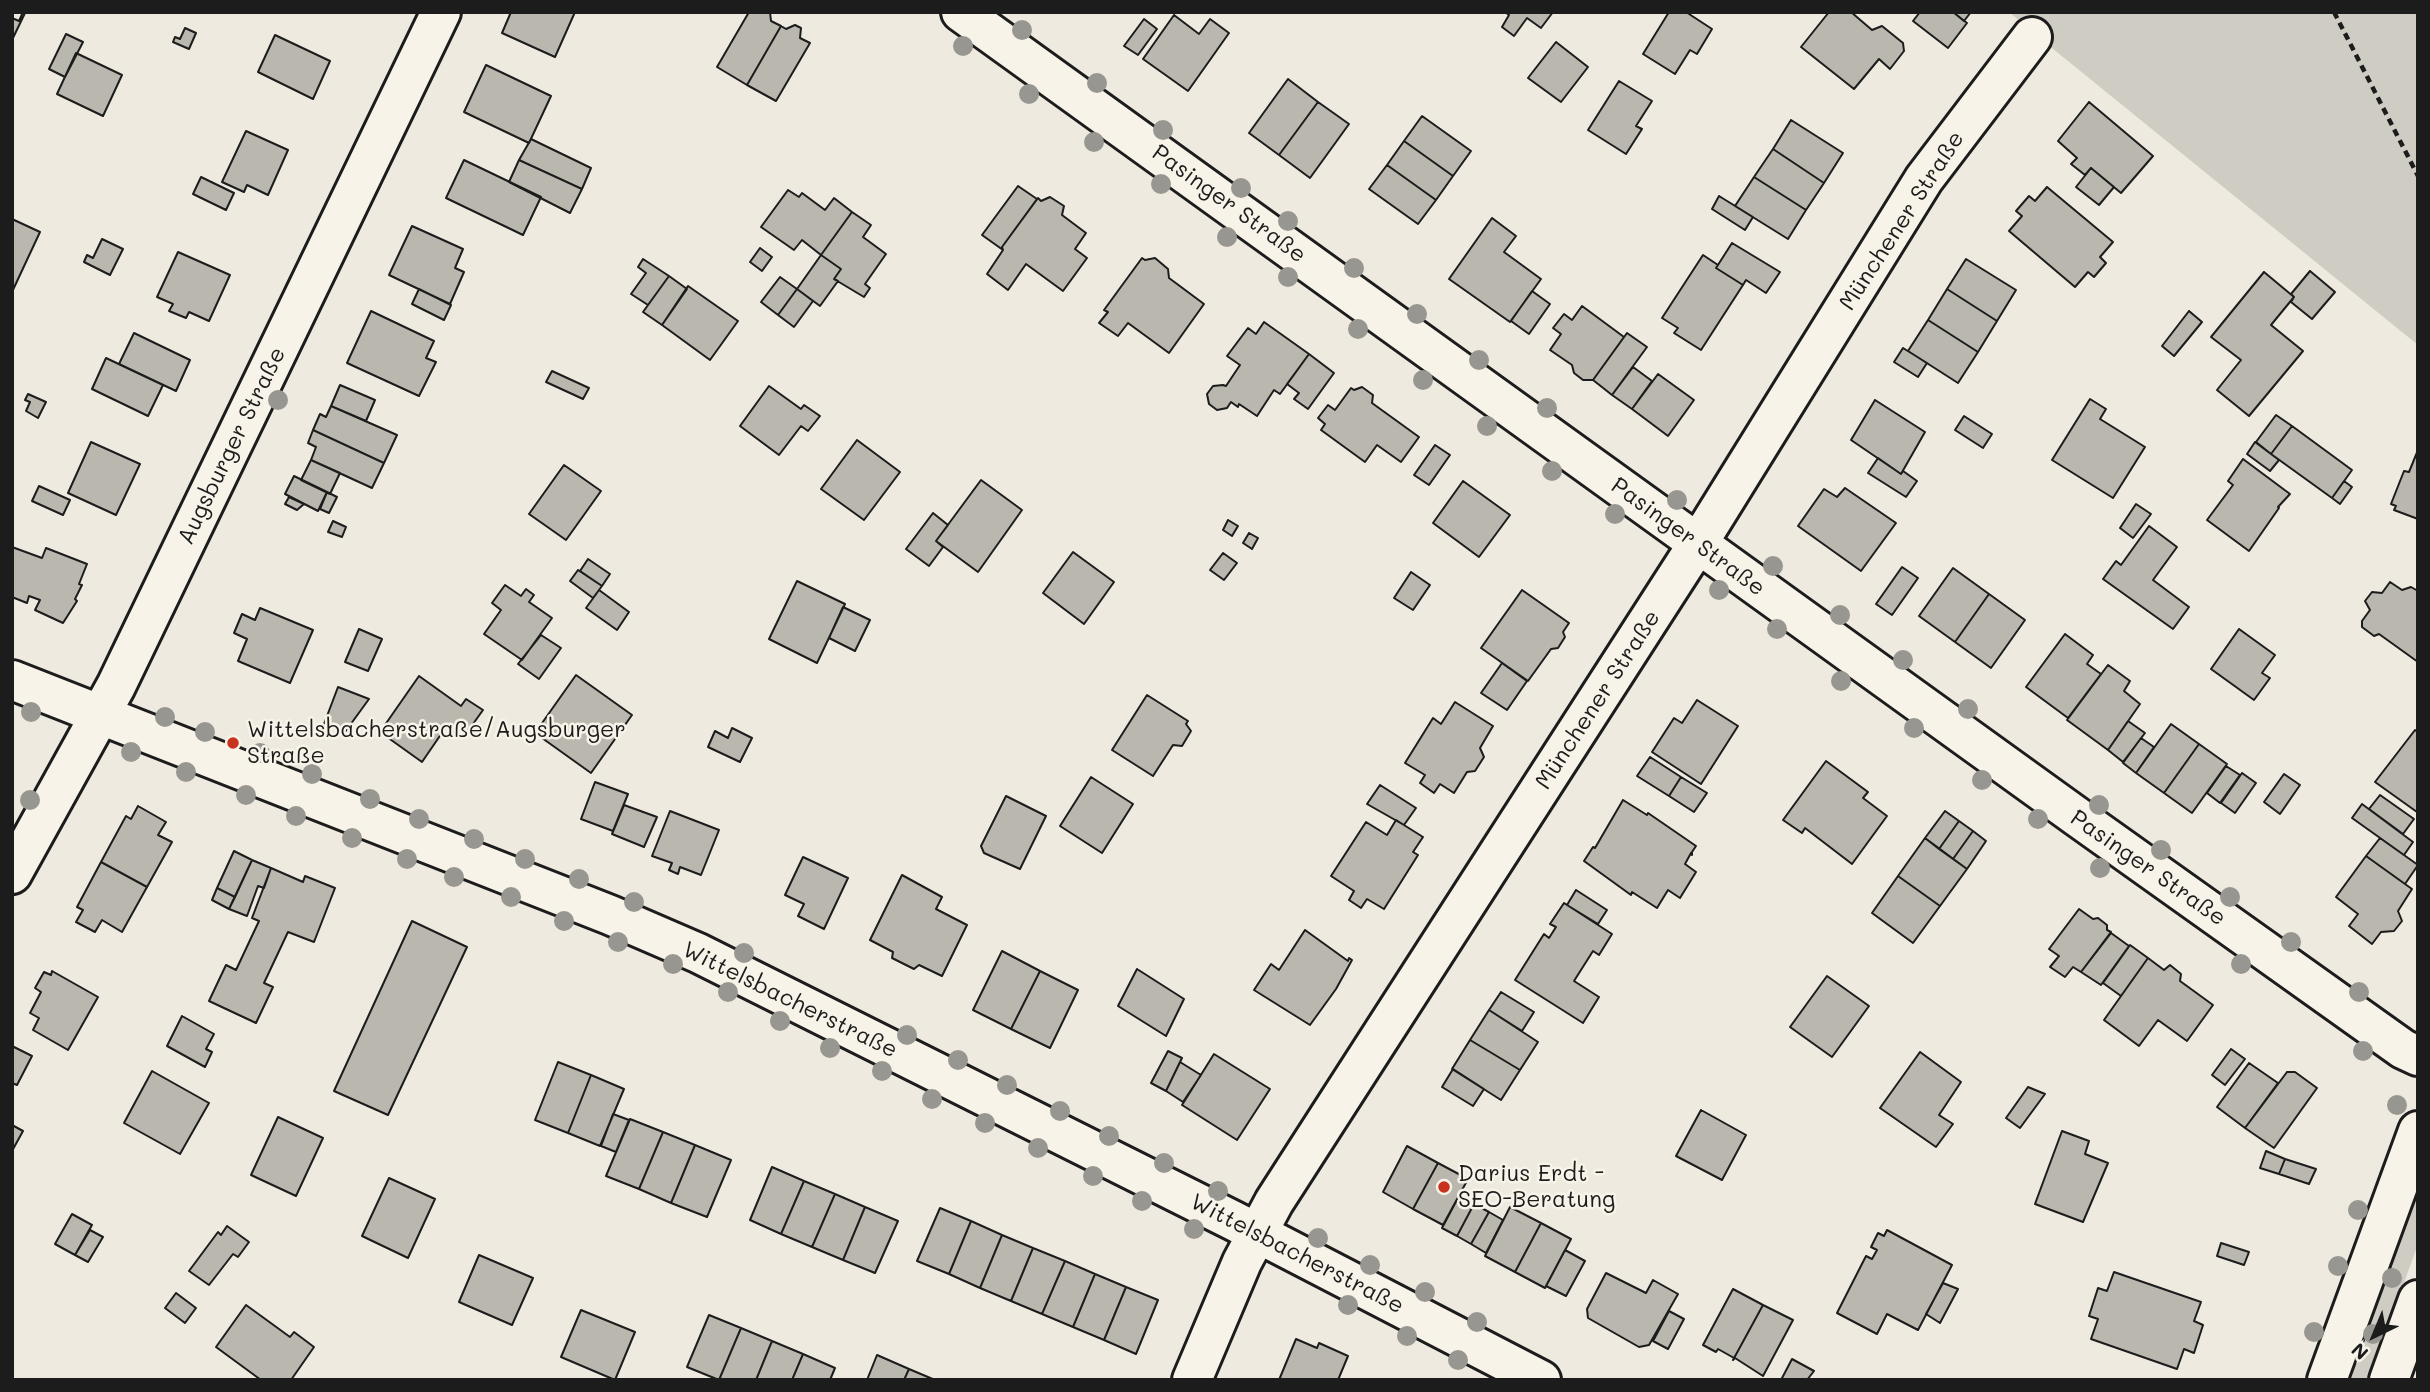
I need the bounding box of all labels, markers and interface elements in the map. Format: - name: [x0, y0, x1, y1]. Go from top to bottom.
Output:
- street label: Münchener Straße: [1834, 126, 1970, 316]
- street label: Pasinger Straße: [1147, 139, 1311, 269]
- street label: Augsburger Straße: [172, 343, 292, 549]
- street label: Pasinger Straße: [1606, 472, 1770, 602]
- street label: Münchener Straße: [1530, 605, 1666, 795]
- place label: Wittelsbacherstraße/Augsburger Straße: [247, 716, 626, 770]
- marker: Wittelsbacherstraße/Augsburger Straße: [225, 735, 241, 751]
- street label: Pasinger Straße: [2065, 804, 2231, 932]
- street label: Wittelsbacherstraße: [678, 936, 902, 1064]
- place label: Darius Erdt - SEO-Beratung: [1458, 1160, 1615, 1214]
- marker: Darius Erdt - SEO-Beratung: [1436, 1179, 1452, 1195]
- street label: Wittelsbacherstraße: [1186, 1188, 1408, 1320]
- north arrow: [2339, 1301, 2409, 1371]
- text: N: [2346, 1338, 2373, 1366]

